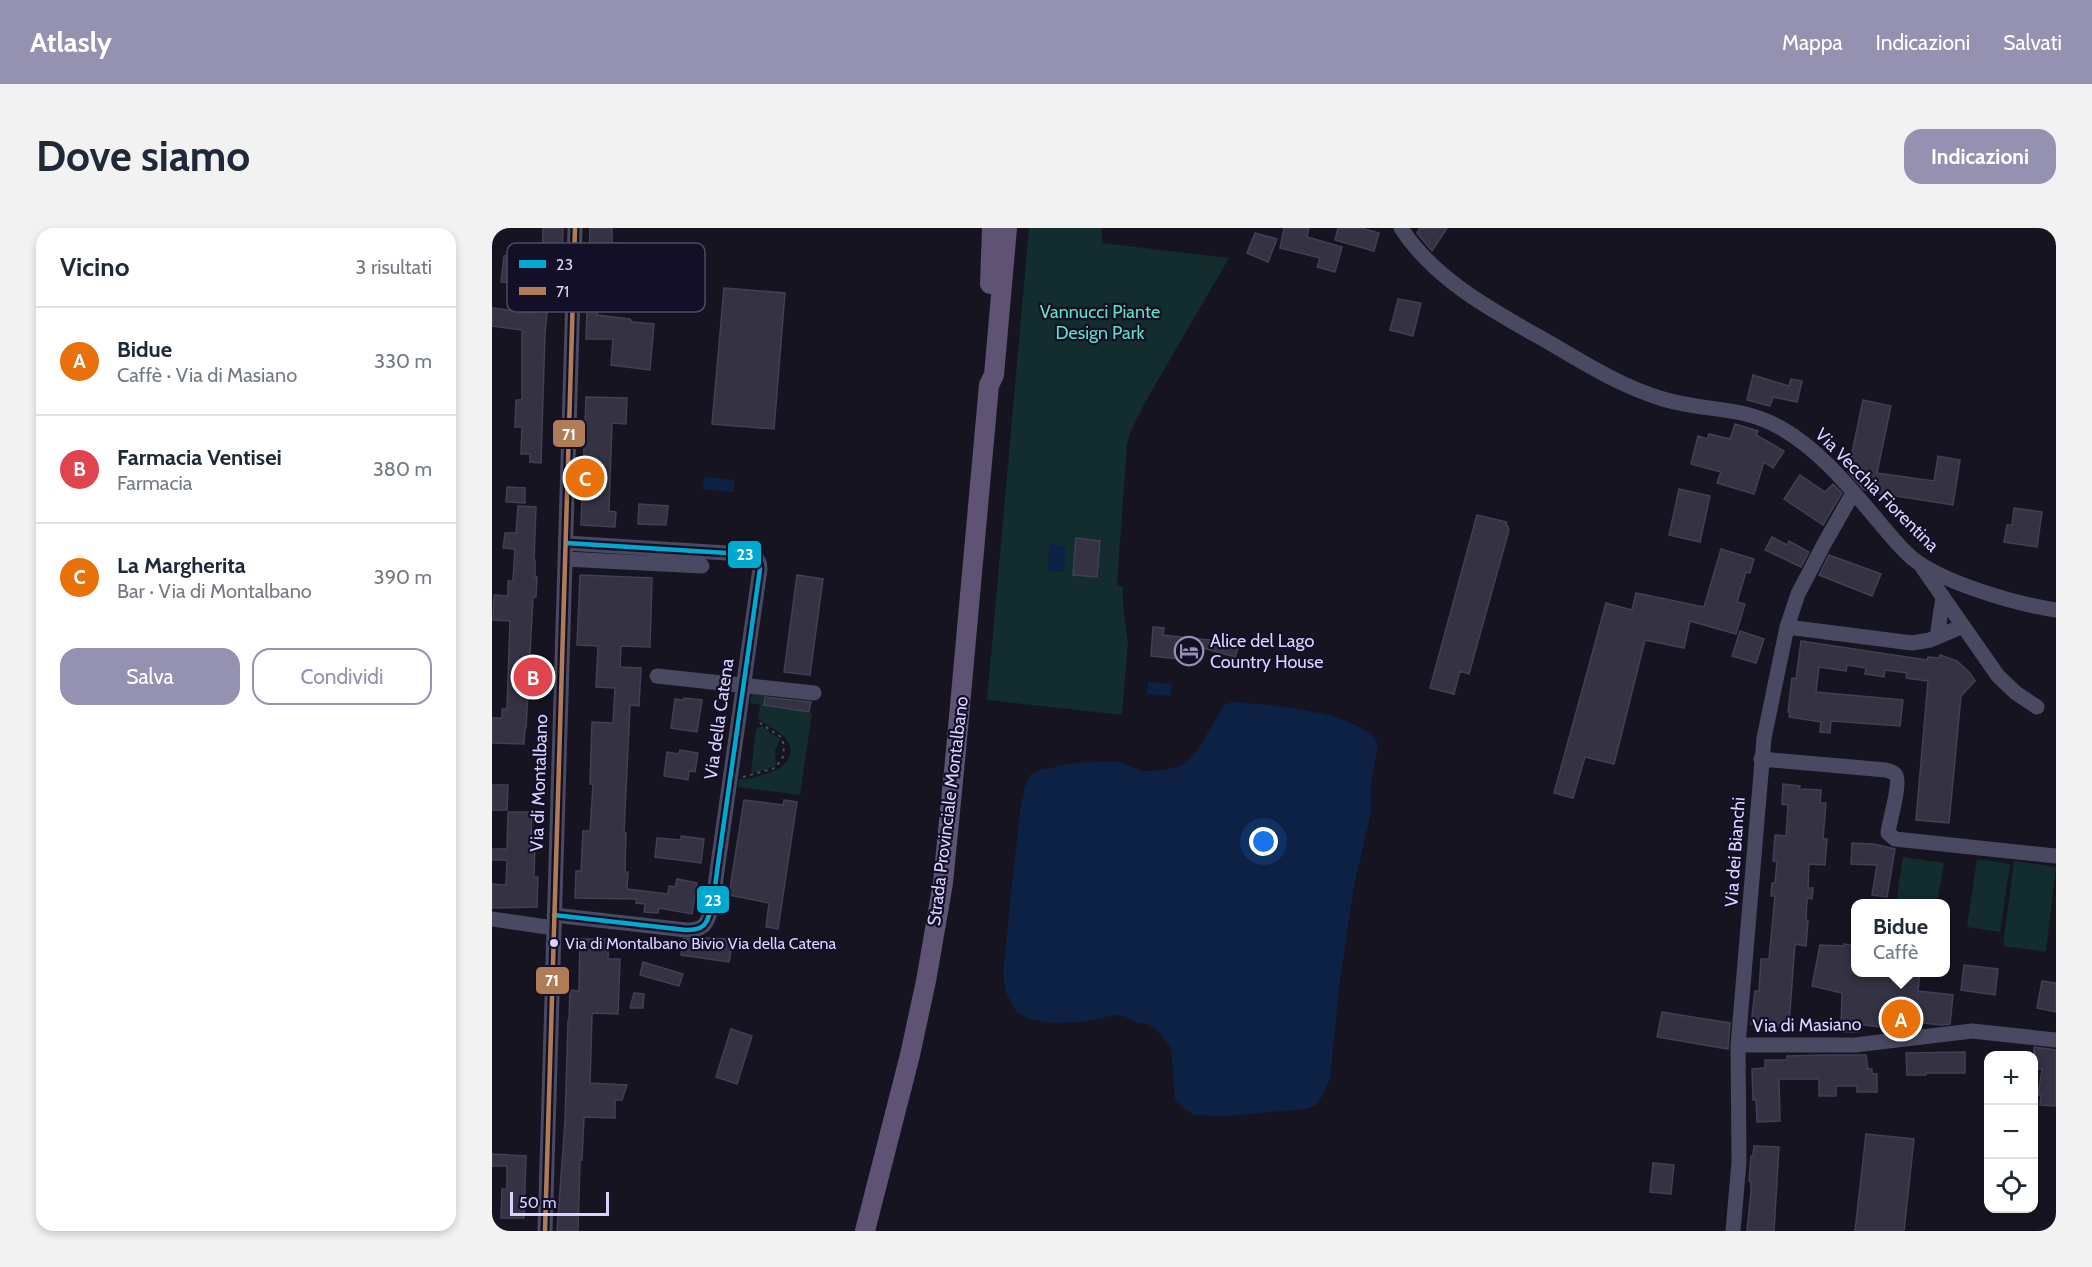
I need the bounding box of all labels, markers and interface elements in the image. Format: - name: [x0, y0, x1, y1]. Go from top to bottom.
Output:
- text: Atlasly: [30, 25, 112, 59]
- text: Mappa: [1782, 30, 1843, 55]
- text: Indicazioni: [1876, 30, 1970, 55]
- text: Salvati: [2003, 30, 2062, 55]
- button: Indicazioni: [1904, 129, 2056, 184]
- text: Dove siamo: [36, 130, 250, 182]
- legend: [507, 243, 705, 312]
- text: Vicino: [60, 251, 129, 283]
- text: 3 risultati: [356, 255, 432, 279]
- text: 23: [556, 255, 573, 274]
- text: 71: [556, 282, 569, 301]
- park label: Vannucci Piante Design Park: [1040, 301, 1160, 344]
- text: Bidue: [117, 336, 172, 363]
- text: A: [73, 349, 86, 373]
- text: 330 m: [374, 349, 432, 373]
- text: Caffè · Via di Masiano: [117, 363, 297, 387]
- line badge: 71: [552, 419, 586, 448]
- street label: Via Vecchia Fiorentina: [1811, 424, 1944, 557]
- text: 71: [562, 425, 576, 444]
- text: Farmacia Ventisei: [117, 444, 282, 471]
- pin: C: [566, 456, 604, 500]
- text: B: [73, 457, 86, 481]
- text: 380 m: [373, 457, 432, 481]
- text: Farmacia: [117, 471, 192, 495]
- line badge: 23: [727, 540, 762, 569]
- text: 23: [736, 545, 754, 564]
- text: La Margherita: [117, 552, 246, 579]
- text: C: [73, 565, 86, 589]
- text: 390 m: [374, 565, 432, 589]
- text: Bar · Via di Montalbano: [117, 579, 312, 603]
- place label: Alice del Lago Country House: [1210, 630, 1323, 673]
- hotel icon: Alice del Lago Country House: [1173, 635, 1205, 667]
- button: Salva: [60, 648, 240, 705]
- button: Condividi: [252, 648, 432, 705]
- pin: B: [514, 654, 552, 700]
- street label: Via della Catena: [700, 657, 738, 781]
- street label: Strada Provinciale Montalbano: [923, 695, 973, 927]
- street label: Via di Montalbano: [526, 714, 552, 852]
- street label: Via dei Bianchi: [1720, 796, 1750, 908]
- your location: [1249, 827, 1278, 856]
- line badge: 23: [696, 885, 730, 914]
- text: 23: [704, 891, 722, 910]
- popup: [1851, 899, 1950, 977]
- text: Bidue: [1873, 913, 1928, 940]
- place label: Via di Montalbano Bivio Via della Catena: [565, 934, 837, 953]
- marker: Via di Montalbano Bivio Via della Catena: [548, 937, 560, 949]
- text: Caffè: [1873, 940, 1918, 964]
- line badge: 71: [535, 966, 570, 995]
- text: 71: [545, 971, 559, 990]
- pin: A: [1882, 996, 1920, 1042]
- street label: Via di Masiano: [1752, 1013, 1862, 1037]
- map controls: [1984, 1051, 2038, 1213]
- button: +: [1984, 1051, 2038, 1105]
- button: −: [1984, 1105, 2038, 1159]
- button: locate: [1984, 1159, 2038, 1213]
- scale bar: [510, 1189, 609, 1216]
- text: 50 m: [519, 1193, 556, 1212]

